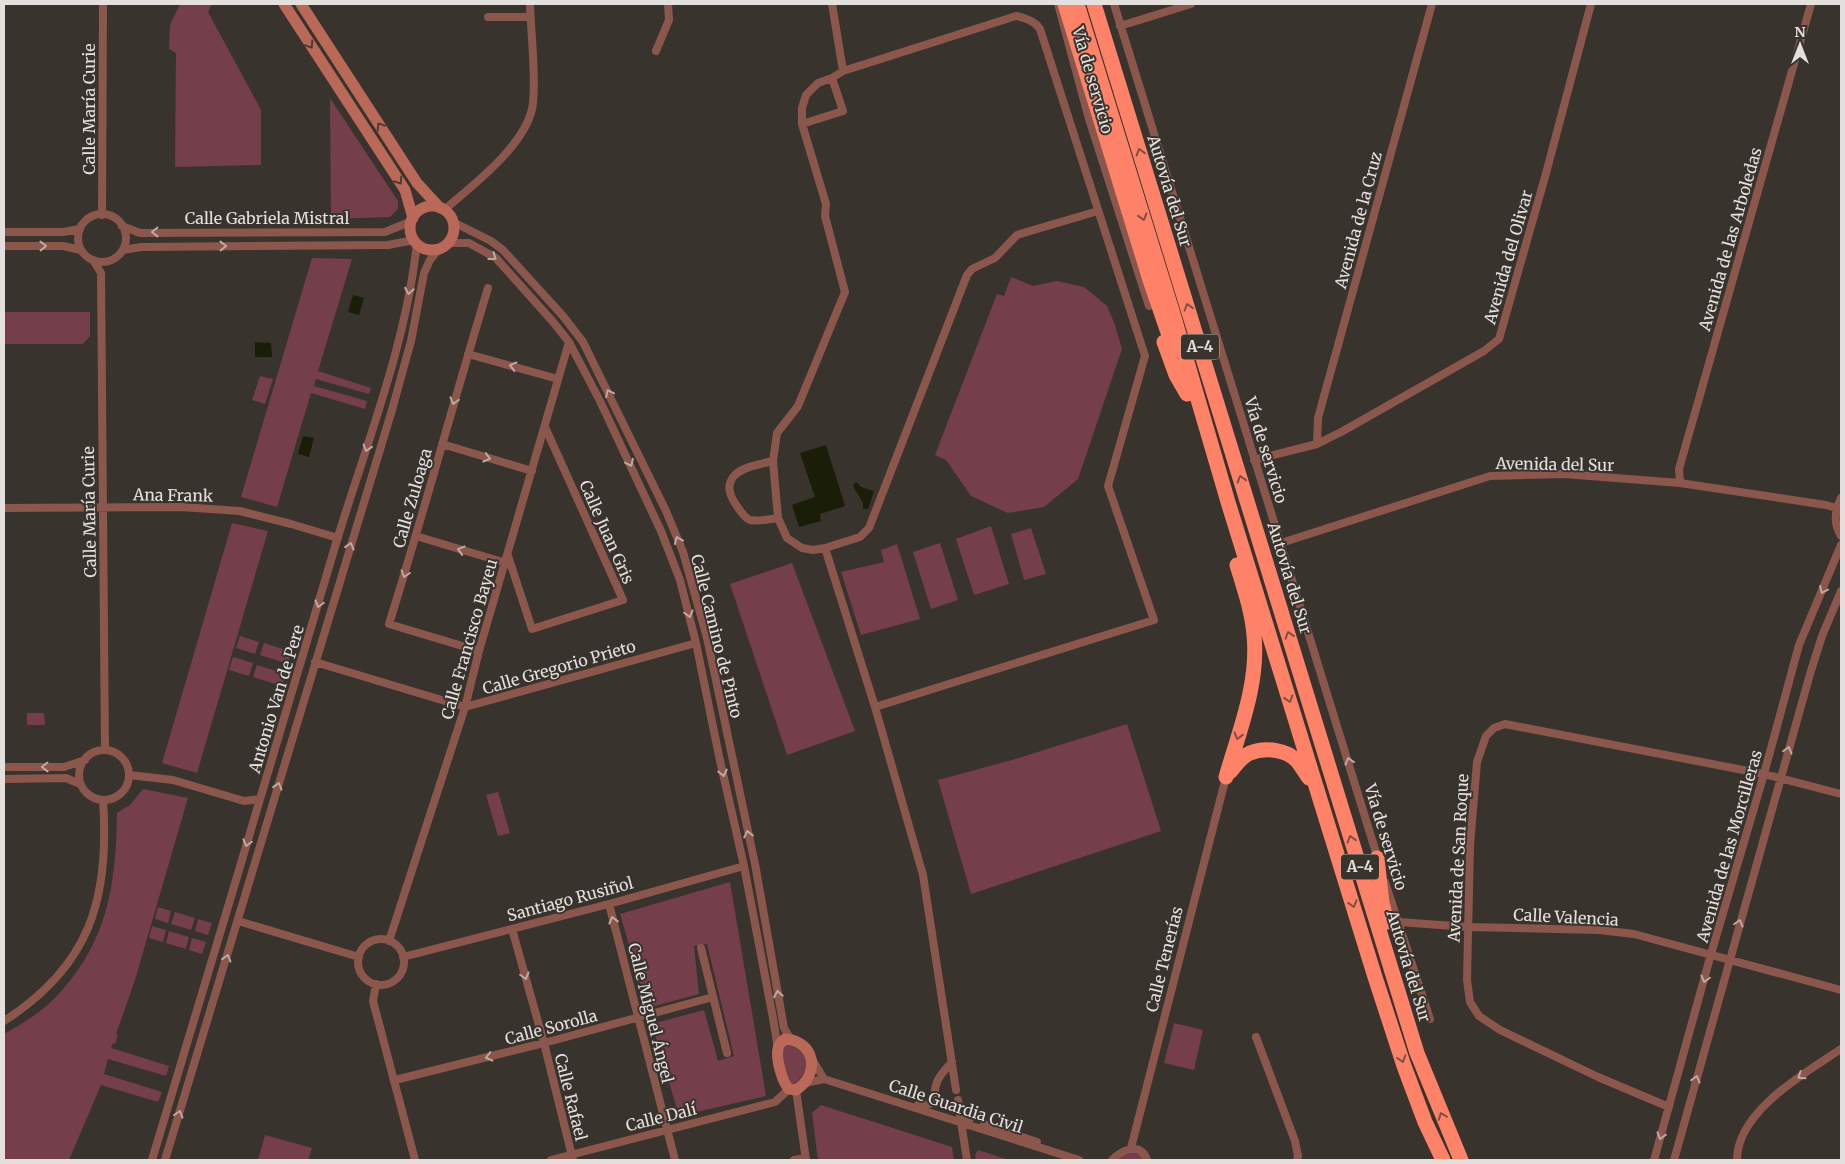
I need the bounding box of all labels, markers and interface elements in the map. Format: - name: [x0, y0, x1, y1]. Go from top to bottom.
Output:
- north arrow: [1775, 20, 1825, 70]
- street label: Vía de servicio: [1068, 23, 1118, 136]
- text: N: [1794, 23, 1806, 41]
- one-way arrow: [304, 40, 314, 49]
- street label: Calle María Curie: [79, 43, 99, 175]
- one-way arrow: [377, 122, 387, 131]
- street label: Autovía del Sur: [1143, 132, 1197, 249]
- street label: Avenida de las Arboledas: [1694, 145, 1766, 334]
- one-way arrow: [1135, 148, 1145, 157]
- street label: Avenida de la Cruz: [1330, 149, 1386, 292]
- one-way arrow: [393, 176, 402, 185]
- street label: Avenida del Olivar: [1479, 188, 1537, 327]
- street label: Calle Gabriela Mistral: [185, 208, 349, 228]
- one-way arrow: [1138, 213, 1148, 221]
- one-way arrow: [151, 227, 158, 237]
- one-way arrow: [39, 241, 47, 251]
- one-way arrow: [220, 241, 228, 251]
- one-way arrow: [487, 251, 497, 260]
- one-way arrow: [404, 287, 414, 296]
- one-way arrow: [1184, 304, 1194, 312]
- road number: A-4: [1181, 334, 1219, 360]
- one-way arrow: [510, 362, 518, 372]
- one-way arrow: [605, 389, 615, 398]
- street label: Vía de servicio: [1240, 393, 1292, 506]
- one-way arrow: [450, 396, 460, 405]
- one-way arrow: [362, 444, 372, 452]
- street label: Calle María Curie: [78, 446, 100, 578]
- street label: Calle Zuloaga: [388, 446, 436, 550]
- one-way arrow: [482, 452, 490, 462]
- street label: Avenida del Sur: [1494, 453, 1615, 475]
- one-way arrow: [623, 458, 633, 467]
- one-way arrow: [1237, 476, 1247, 484]
- street label: Calle Juan Gris: [575, 477, 639, 587]
- street label: Ana Frank: [132, 484, 214, 506]
- street label: Autovía del Sur: [1263, 519, 1317, 636]
- one-way arrow: [674, 536, 685, 545]
- one-way arrow: [344, 543, 354, 551]
- one-way arrow: [457, 546, 466, 556]
- street label: Calle Camino de Pinto: [687, 552, 747, 720]
- street label: Calle Francisco Bayeu: [437, 556, 501, 722]
- one-way arrow: [400, 569, 410, 578]
- one-way arrow: [1818, 585, 1829, 594]
- one-way arrow: [314, 599, 324, 607]
- one-way arrow: [683, 610, 694, 619]
- street label: Antonio Van de Pere: [244, 622, 308, 777]
- one-way arrow: [1284, 631, 1294, 639]
- street label: Calle Gregorio Prieto: [480, 636, 638, 698]
- one-way arrow: [1283, 695, 1293, 703]
- one-way arrow: [1234, 731, 1244, 739]
- one-way arrow: [1783, 746, 1793, 754]
- street label: Avenida de las Morcilleras: [1692, 747, 1766, 945]
- one-way arrow: [1344, 757, 1354, 766]
- one-way arrow: [41, 762, 48, 772]
- one-way arrow: [717, 769, 728, 778]
- street label: Avenida de San Roque: [1444, 773, 1472, 944]
- street label: Vía de servicio: [1360, 780, 1412, 893]
- one-way arrow: [273, 782, 283, 790]
- one-way arrow: [744, 829, 754, 838]
- one-way arrow: [1347, 835, 1357, 843]
- one-way arrow: [242, 839, 253, 847]
- road number: A-4: [1341, 854, 1379, 880]
- street label: Santiago Rusiñol: [505, 873, 635, 925]
- one-way arrow: [1347, 900, 1357, 908]
- street label: Calle Tenerías: [1141, 904, 1187, 1014]
- street label: Calle Valencia: [1513, 904, 1620, 930]
- street label: Autovía del Sur: [1382, 907, 1436, 1024]
- one-way arrow: [608, 915, 619, 924]
- one-way arrow: [1734, 919, 1744, 927]
- street label: Calle Miguel Ángel: [624, 941, 678, 1085]
- one-way arrow: [221, 955, 231, 963]
- one-way arrow: [519, 972, 530, 981]
- one-way arrow: [1700, 975, 1710, 983]
- one-way arrow: [773, 989, 783, 998]
- street label: Calle Sorolla: [503, 1005, 600, 1049]
- one-way arrow: [485, 1051, 494, 1062]
- street label: Calle Rafael: [551, 1051, 591, 1143]
- one-way arrow: [1396, 1054, 1406, 1063]
- one-way arrow: [1797, 1070, 1806, 1079]
- street label: Calle Guardia Civil: [886, 1075, 1026, 1137]
- one-way arrow: [1690, 1076, 1700, 1084]
- street label: Calle Dalí: [624, 1098, 699, 1135]
- one-way arrow: [174, 1110, 184, 1118]
- one-way arrow: [1438, 1112, 1448, 1120]
- one-way arrow: [1657, 1131, 1667, 1139]

